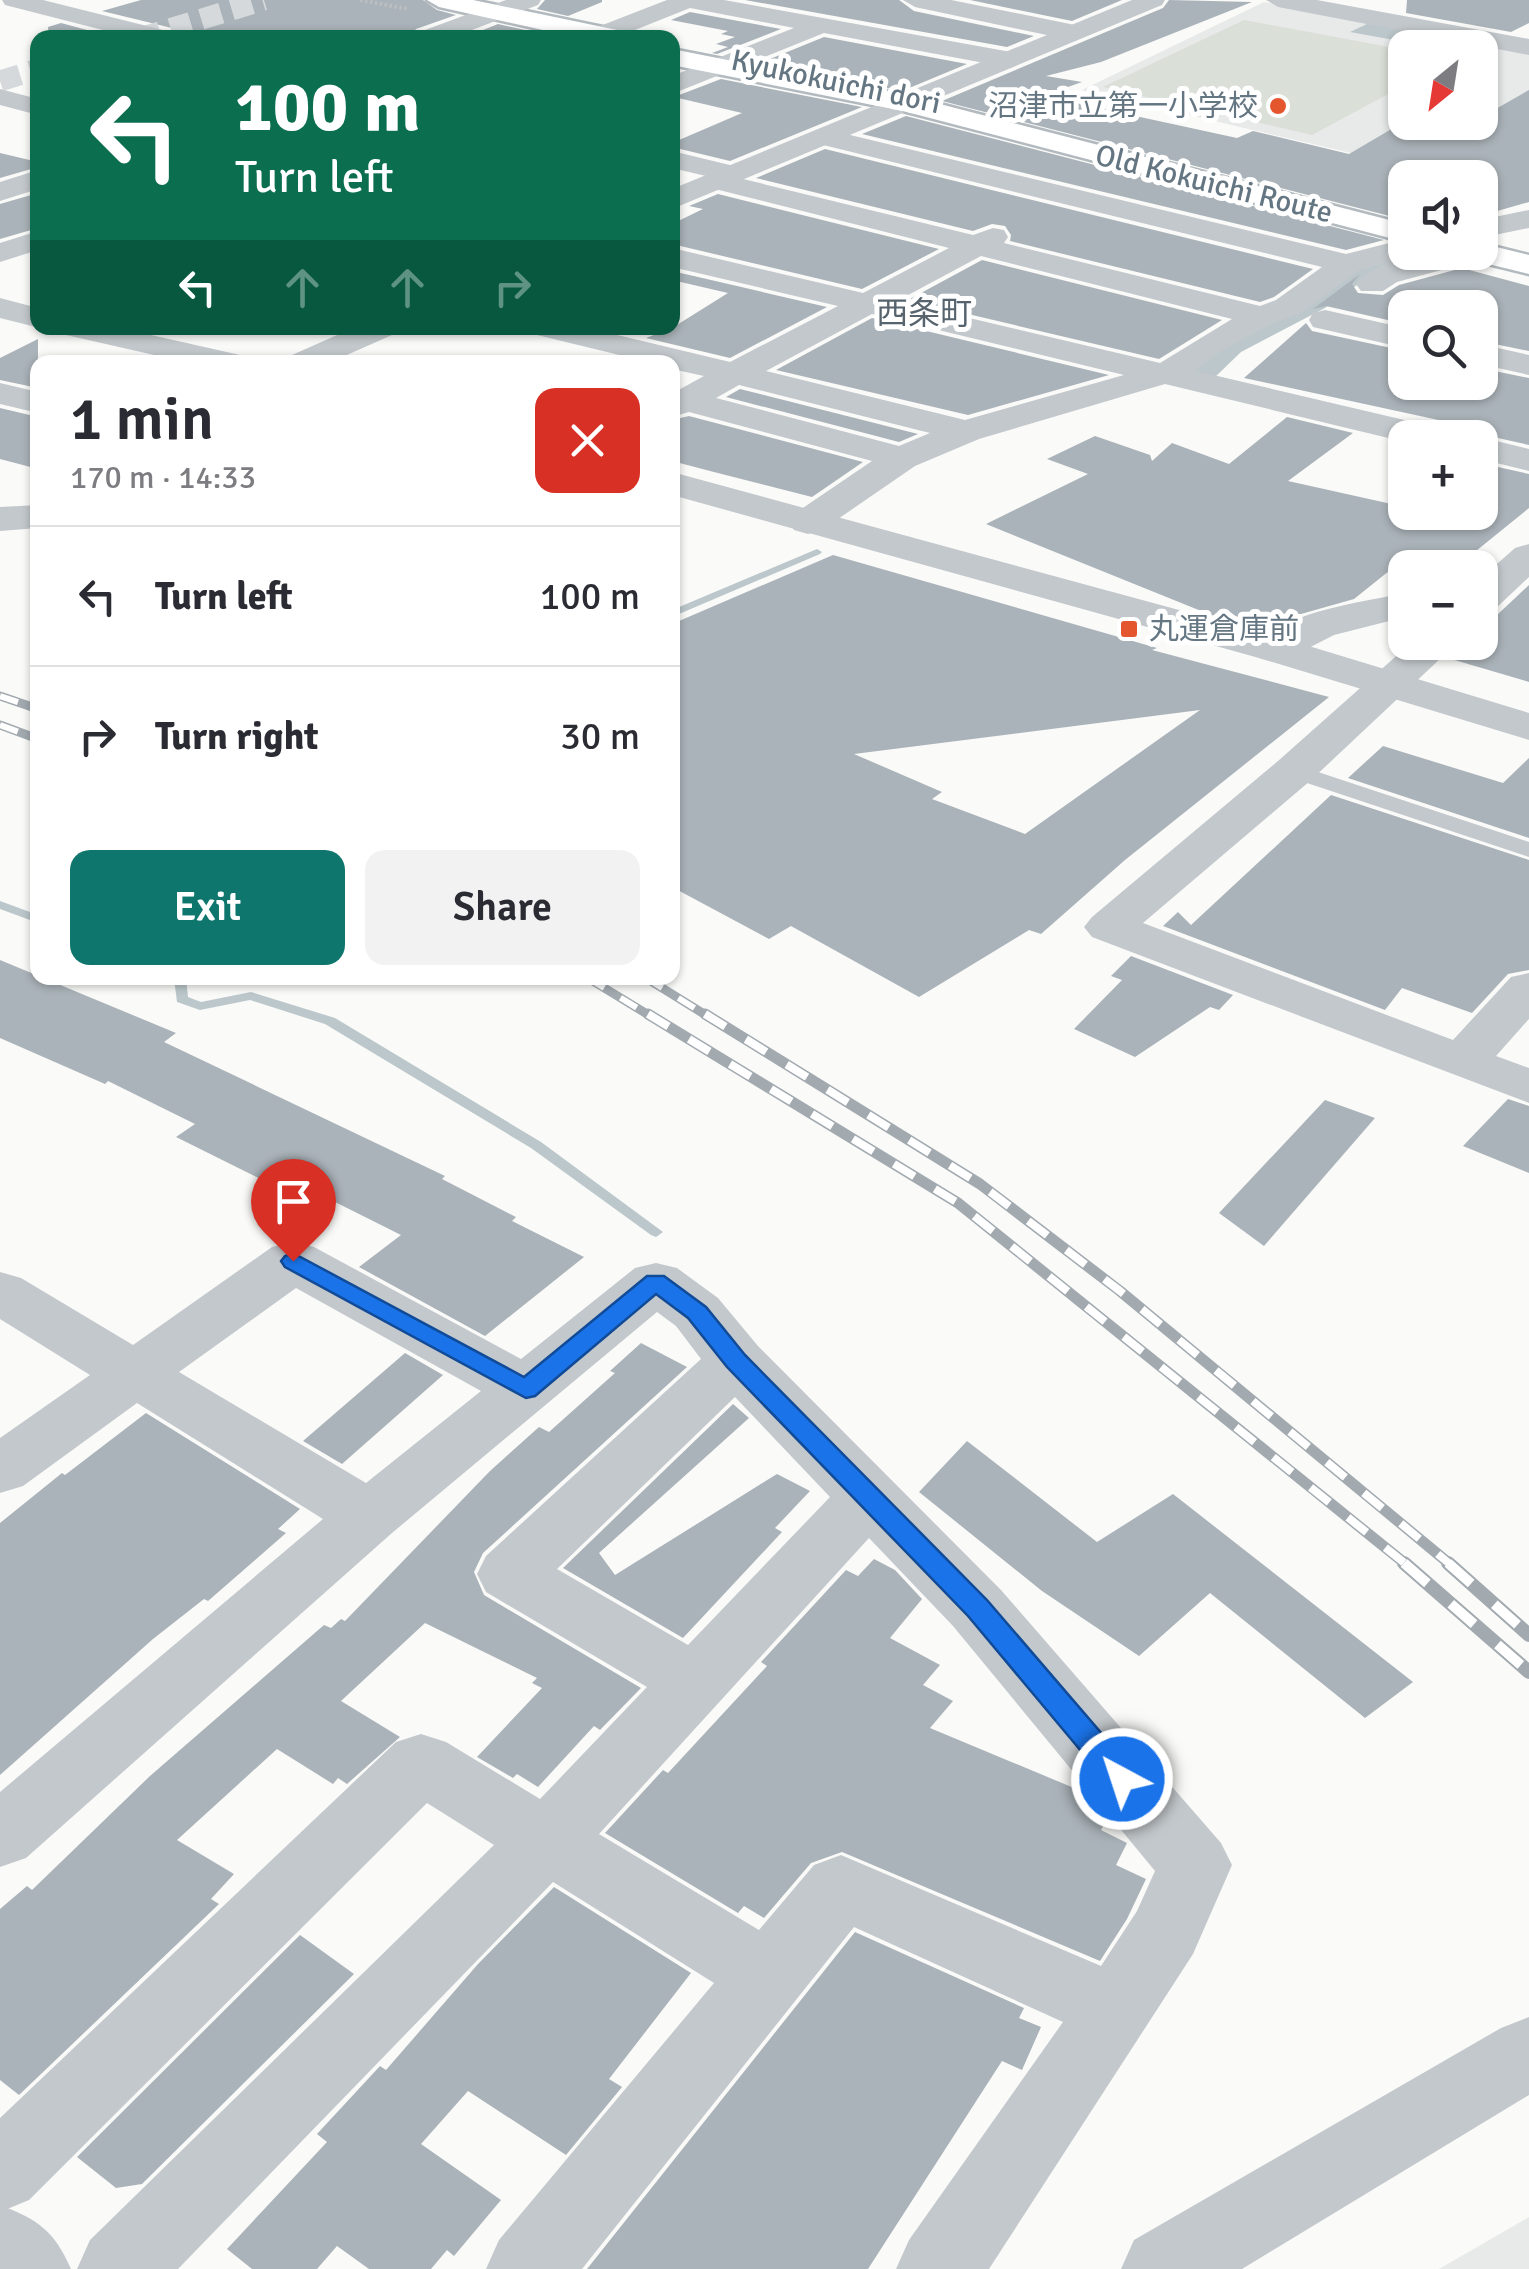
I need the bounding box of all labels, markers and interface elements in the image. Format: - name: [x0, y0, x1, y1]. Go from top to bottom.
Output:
- north arrow: [1388, 30, 1498, 140]
- map controls: [1388, 30, 1498, 660]
- street label: Kyukokuichi dori: [728, 42, 944, 122]
- text: 100 m: [235, 64, 420, 150]
- icon: left: [70, 70, 200, 200]
- place label: 沼津市立第一小学校: [988, 88, 1258, 125]
- marker: 沼津市立第一小学校: [1267, 95, 1289, 117]
- street label: Old Kokuichi Route: [1092, 137, 1336, 231]
- text: Turn left: [235, 150, 394, 205]
- button: sound: [1388, 160, 1498, 270]
- icon: left: [170, 260, 225, 315]
- icon: ahead: [275, 260, 330, 315]
- icon: ahead: [380, 260, 435, 315]
- icon: right: [485, 260, 540, 315]
- button: search: [1388, 290, 1498, 400]
- district label: 西条町: [876, 294, 972, 333]
- text: 1 min: [70, 383, 214, 457]
- button: close: [535, 388, 640, 493]
- button: +: [1388, 420, 1498, 530]
- text: 170 m · 14:33: [70, 458, 256, 497]
- button: −: [1388, 550, 1498, 660]
- icon: left: [70, 569, 125, 624]
- text: Turn left: [155, 573, 293, 620]
- text: 100 m: [540, 573, 640, 620]
- place label: 丸運倉庫前: [1149, 611, 1299, 648]
- marker: 丸運倉庫前: [1118, 618, 1140, 640]
- icon: right: [70, 709, 125, 764]
- text: Turn right: [155, 713, 319, 760]
- text: 30 m: [560, 713, 640, 760]
- button: Exit: [70, 850, 345, 965]
- button: Share: [365, 850, 640, 965]
- pin: [251, 1159, 336, 1262]
- icon: arrive: [266, 1174, 321, 1229]
- position arrow: [1070, 1727, 1174, 1831]

